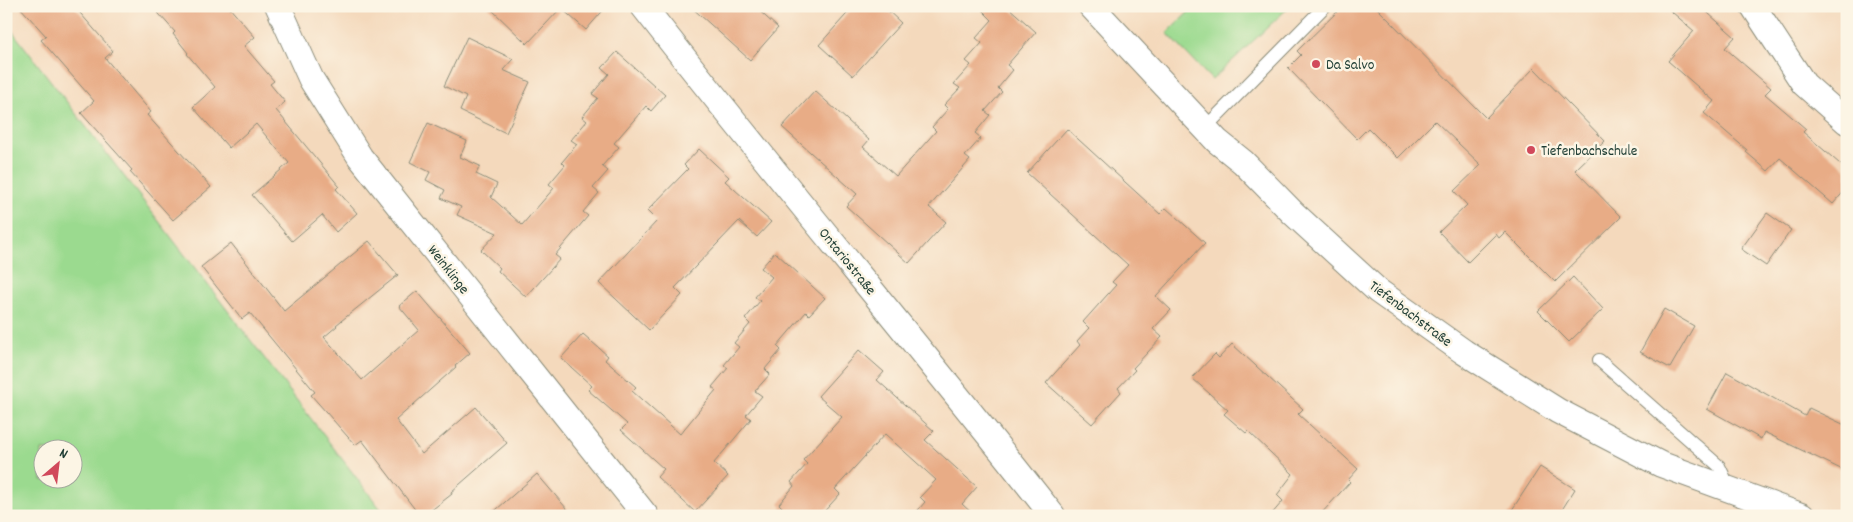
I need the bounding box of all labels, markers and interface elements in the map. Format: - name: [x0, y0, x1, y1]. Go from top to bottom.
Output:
- place label: Da Salvo: [1326, 55, 1375, 77]
- marker: Da Salvo: [1310, 58, 1322, 70]
- place label: Tiefenbachschule: [1541, 141, 1638, 163]
- marker: Tiefenbachschule: [1525, 144, 1537, 156]
- street label: Ontariostraße: [812, 224, 881, 301]
- street label: Weinklinge: [421, 241, 474, 300]
- street label: Tiefenbachstraße: [1364, 276, 1456, 353]
- north arrow: [32, 440, 82, 490]
- text: N: [55, 444, 71, 465]

